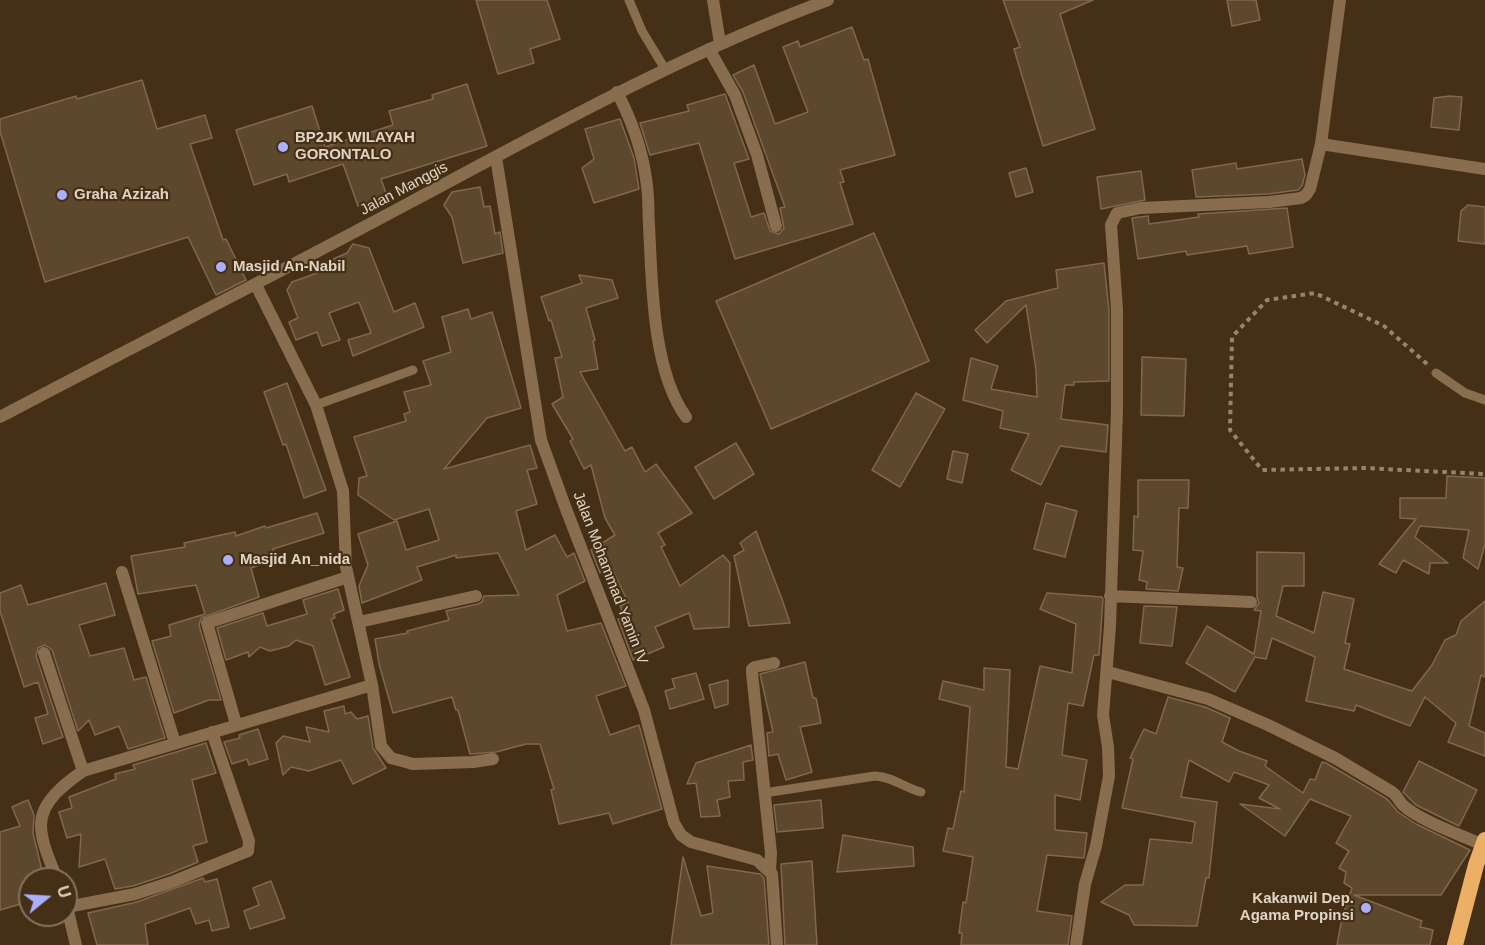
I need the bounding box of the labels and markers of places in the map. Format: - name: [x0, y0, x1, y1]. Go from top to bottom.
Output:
- place label: BP2JK WILAYAH GORONTALO: [295, 129, 415, 164]
- marker: BP2JK WILAYAH GORONTALO: [276, 140, 290, 154]
- place label: Graha Azizah: [74, 186, 169, 204]
- marker: Graha Azizah: [55, 188, 69, 202]
- place label: Masjid An-Nabil: [233, 258, 346, 276]
- marker: Masjid An-Nabil: [214, 260, 228, 274]
- place label: Masjid An_nida: [240, 551, 350, 569]
- marker: Masjid An_nida: [221, 553, 235, 567]
- place label: Kakanwil Dep. Agama Propinsi: [1240, 890, 1354, 925]
- marker: Kakanwil Dep. Agama Propinsi: [1359, 901, 1373, 915]

